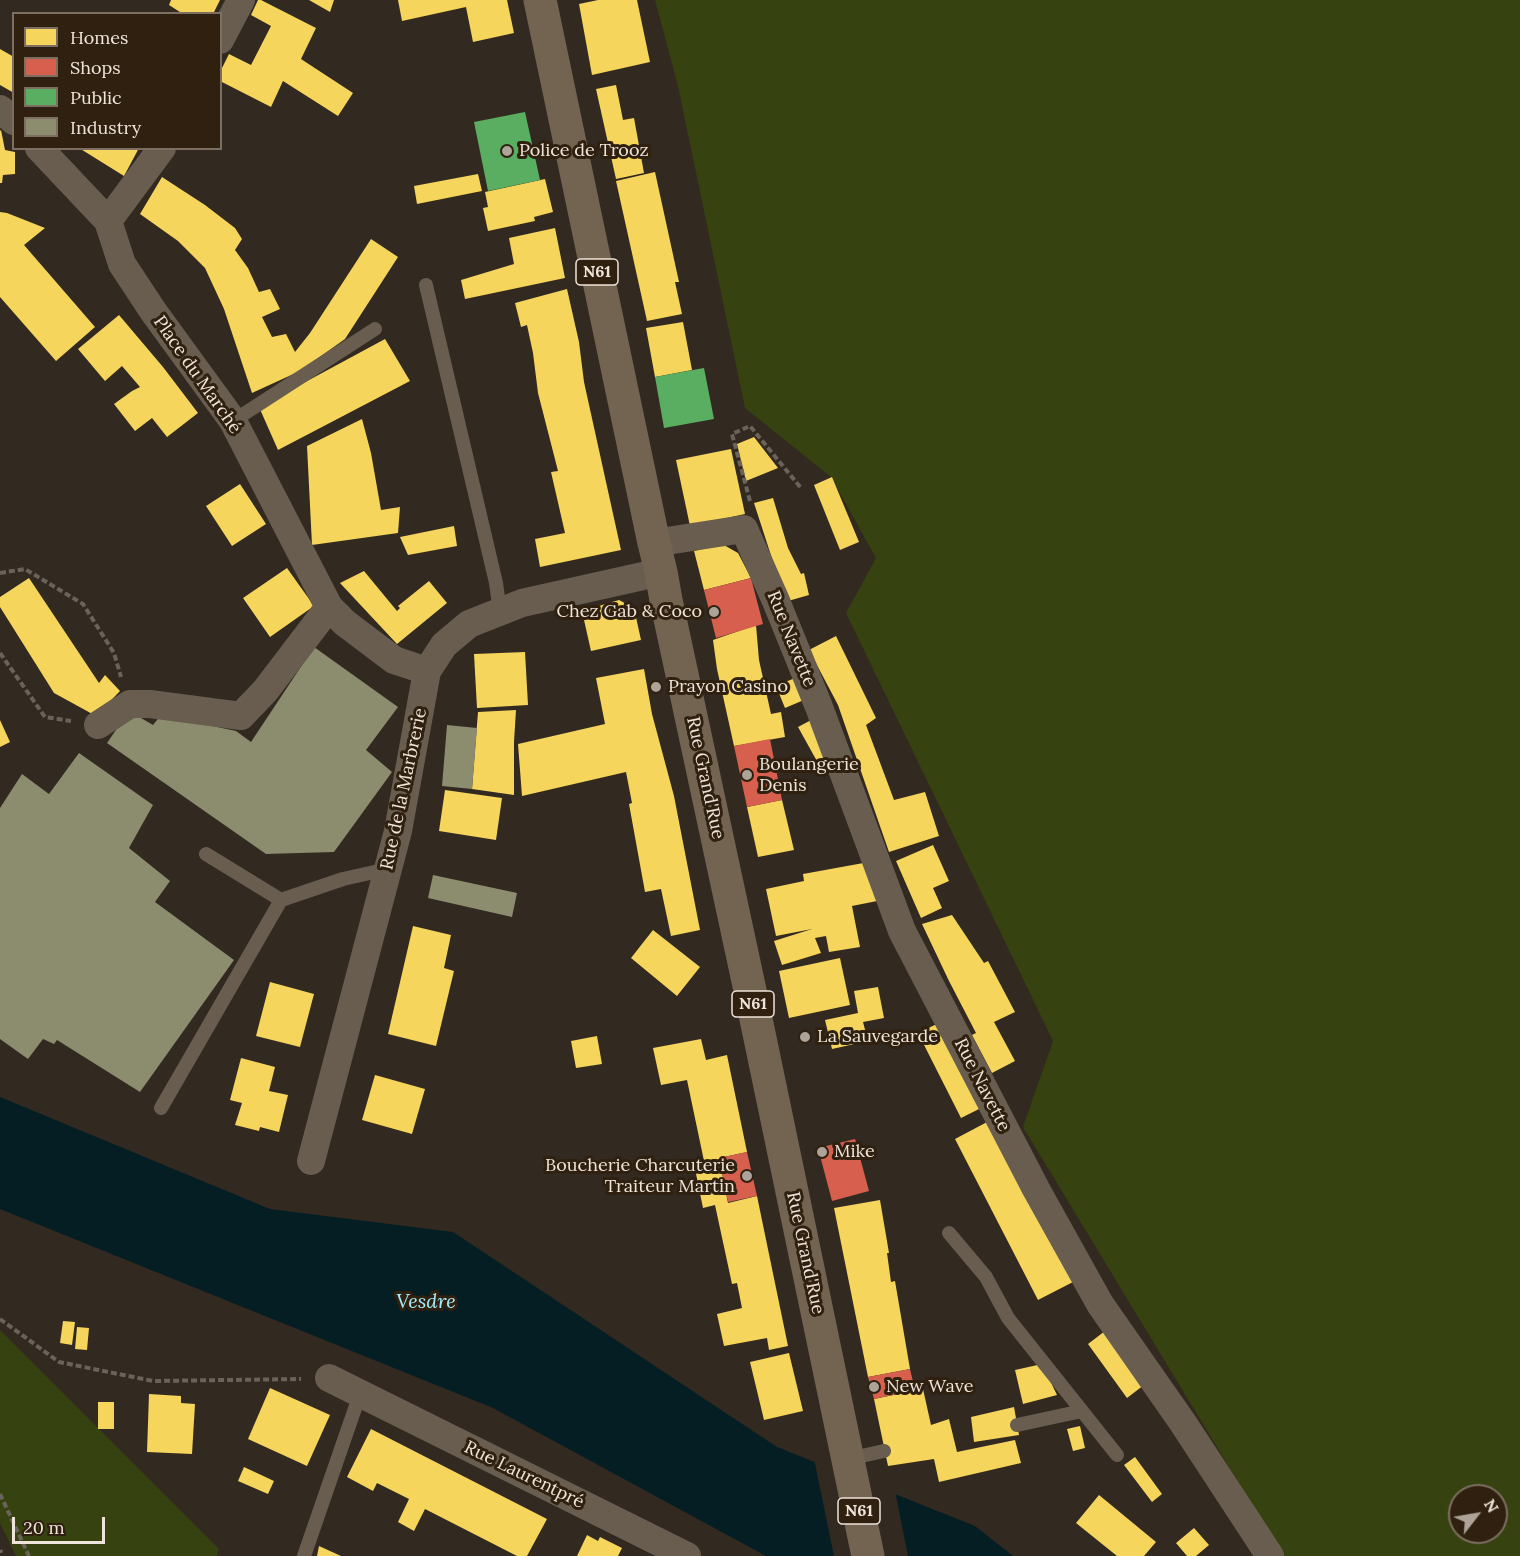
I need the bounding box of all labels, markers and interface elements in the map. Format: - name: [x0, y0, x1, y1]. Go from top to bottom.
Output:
- legend: [12, 12, 222, 150]
- text: Homes: [70, 26, 128, 49]
- text: Shops: [70, 56, 121, 79]
- text: Public: [70, 86, 122, 109]
- text: Industry: [70, 116, 141, 139]
- place label: Police de Trooz: [519, 140, 649, 162]
- marker: Police de Trooz: [500, 144, 514, 158]
- road number: N61: [576, 259, 618, 285]
- street label: Place du Marché: [148, 312, 246, 438]
- street label: Rue Navette: [762, 588, 820, 690]
- place label: Chez Gab & Coco: [556, 601, 702, 623]
- marker: Chez Gab & Coco: [707, 605, 721, 619]
- place label: Prayon Casino: [668, 676, 788, 698]
- marker: Prayon Casino: [649, 680, 663, 694]
- street label: Rue de la Marbrerie: [376, 706, 432, 872]
- street label: Rue Grand'Rue: [682, 715, 728, 841]
- place label: Boulangerie Denis: [759, 754, 859, 796]
- marker: Boulangerie Denis: [740, 768, 754, 782]
- road number: N61: [732, 991, 774, 1017]
- place label: La Sauvegarde: [817, 1026, 938, 1048]
- marker: La Sauvegarde: [798, 1030, 812, 1044]
- street label: Rue Navette: [949, 1035, 1015, 1135]
- place label: Mike: [834, 1141, 875, 1163]
- marker: Mike: [815, 1145, 829, 1159]
- place label: Boucherie Charcuterie Traiteur Martin: [545, 1155, 735, 1198]
- marker: Boucherie Charcuterie Traiteur Martin: [740, 1169, 754, 1183]
- street label: Rue Grand'Rue: [782, 1190, 828, 1316]
- water label: Vesdre: [396, 1290, 456, 1314]
- place label: New Wave: [886, 1376, 973, 1398]
- marker: New Wave: [867, 1380, 881, 1394]
- street label: Rue Laurentpré: [461, 1437, 587, 1513]
- north arrow: [1448, 1484, 1508, 1544]
- text: N: [1480, 1495, 1503, 1516]
- road number: N61: [838, 1498, 880, 1524]
- scale bar: [15, 1505, 108, 1543]
- text: 20 m: [23, 1516, 65, 1539]

